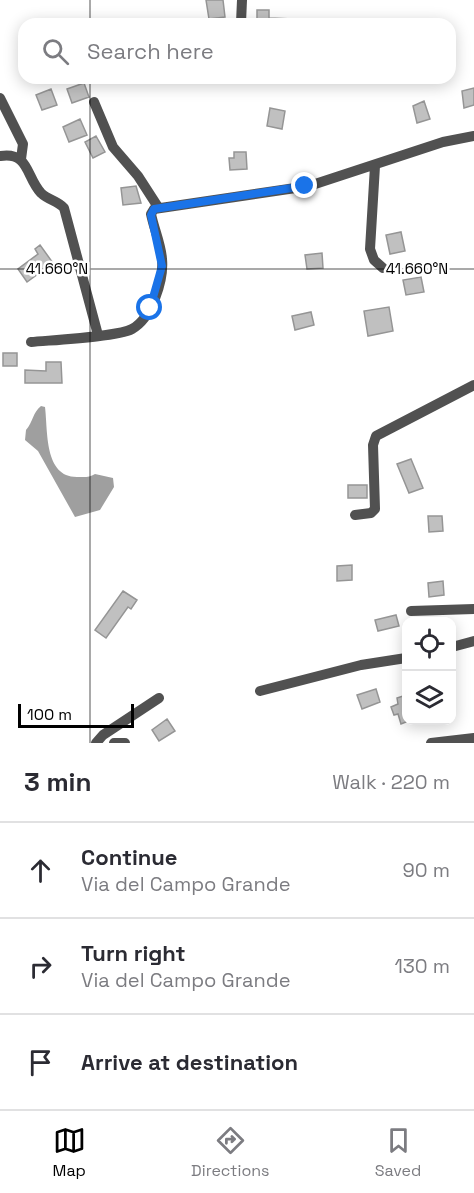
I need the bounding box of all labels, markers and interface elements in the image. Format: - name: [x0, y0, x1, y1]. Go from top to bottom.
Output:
- search box: [18, 18, 456, 84]
- icon: search: [39, 35, 72, 68]
- text: Search here: [87, 37, 214, 65]
- route end: [291, 172, 317, 198]
- text: 41.660°N: [26, 259, 88, 278]
- text: 41.660°N: [386, 259, 448, 278]
- route start: [136, 294, 162, 320]
- map controls: [402, 617, 456, 725]
- button: locate: [402, 617, 456, 671]
- button: layers: [402, 671, 456, 725]
- scale bar: [18, 701, 134, 728]
- text: 100 m: [27, 704, 72, 725]
- text: 3 min: [24, 765, 92, 799]
- text: Walk · 220 m: [332, 769, 450, 795]
- text: Continue: [81, 843, 177, 871]
- icon: ahead: [24, 854, 57, 887]
- text: 90 m: [403, 857, 450, 883]
- text: Via del Campo Grande: [81, 871, 290, 897]
- text: Turn right: [81, 939, 186, 967]
- icon: right: [24, 950, 57, 983]
- text: 130 m: [394, 953, 450, 979]
- text: Via del Campo Grande: [81, 967, 290, 993]
- icon: arrive: [24, 1046, 57, 1079]
- text: Arrive at destination: [81, 1048, 298, 1076]
- tab: Map: [53, 1124, 86, 1181]
- tab: Directions: [191, 1124, 270, 1181]
- tab: Saved: [375, 1124, 421, 1181]

